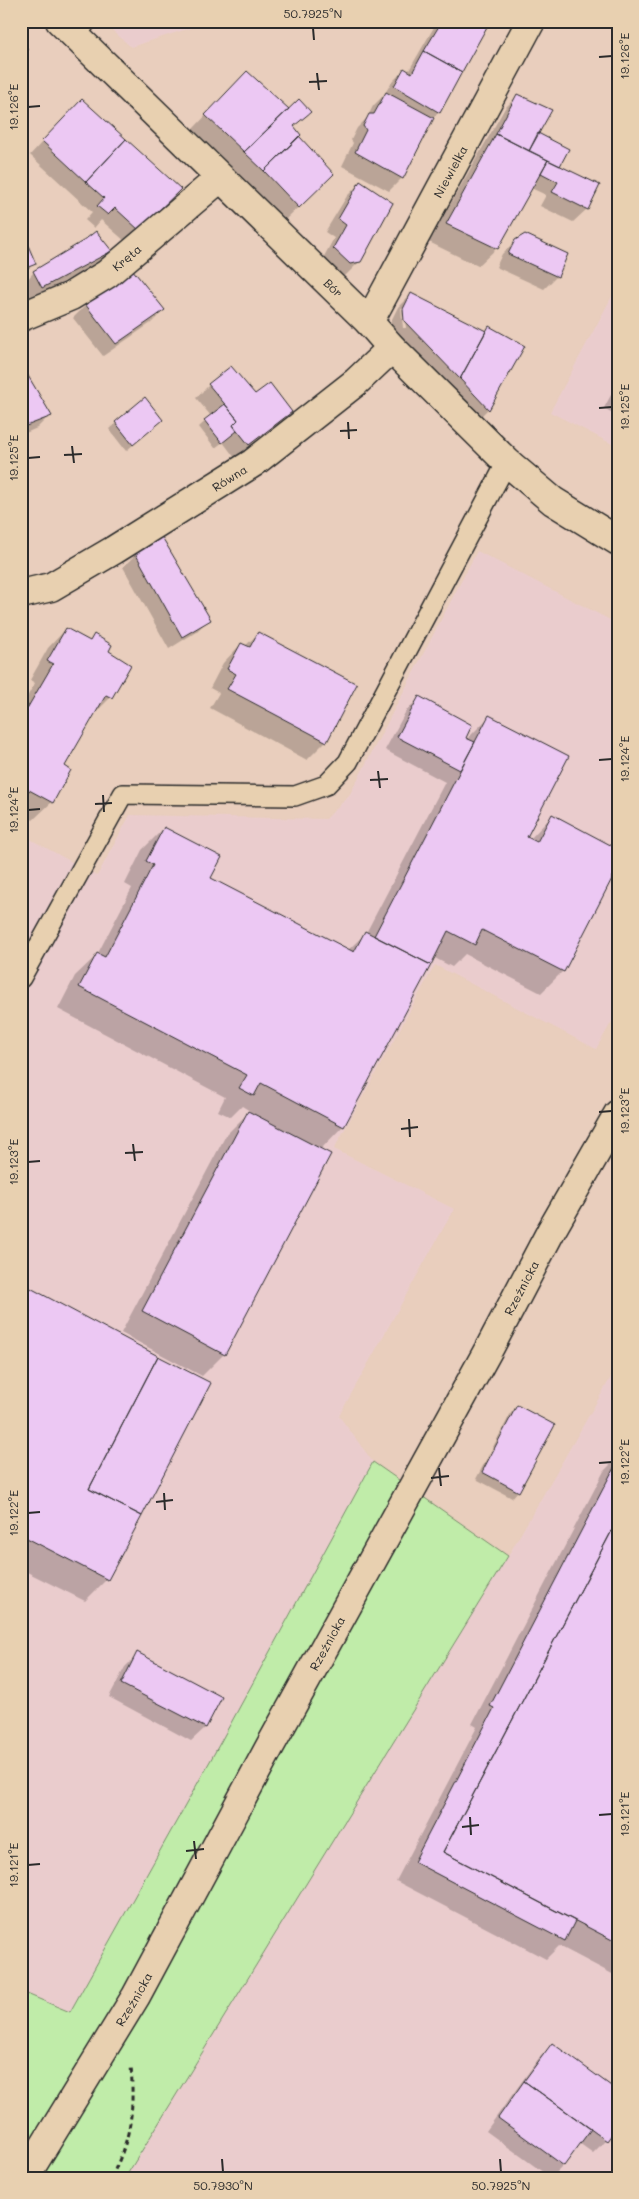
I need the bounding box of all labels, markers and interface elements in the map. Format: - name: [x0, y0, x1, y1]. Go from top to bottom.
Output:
- text: 50.7925°N: [284, 5, 342, 21]
- text: 19.126°E: [616, 32, 632, 79]
- text: 19.126°E: [5, 83, 21, 130]
- street label: Niewielka: [429, 142, 471, 200]
- street label: Kręta: [109, 240, 144, 274]
- street label: Bór: [321, 275, 347, 300]
- text: 19.125°E: [616, 384, 632, 430]
- text: 19.125°E: [5, 435, 21, 481]
- street label: Równa: [209, 461, 250, 495]
- text: 19.124°E: [616, 736, 632, 782]
- text: 19.124°E: [5, 787, 21, 833]
- text: 19.123°E: [616, 1088, 632, 1134]
- text: 19.123°E: [5, 1139, 21, 1185]
- street label: Rzeźnicka: [500, 1258, 542, 1318]
- text: 19.122°E: [616, 1439, 632, 1485]
- text: 19.122°E: [5, 1490, 21, 1536]
- street label: Rzeźnicka: [305, 1613, 348, 1673]
- text: 19.121°E: [616, 1791, 632, 1836]
- text: 19.121°E: [5, 1842, 21, 1887]
- street label: Rzeźnicka: [112, 1969, 155, 2029]
- text: 50.7930°N: [193, 2177, 253, 2193]
- text: 50.7925°N: [472, 2177, 530, 2193]

